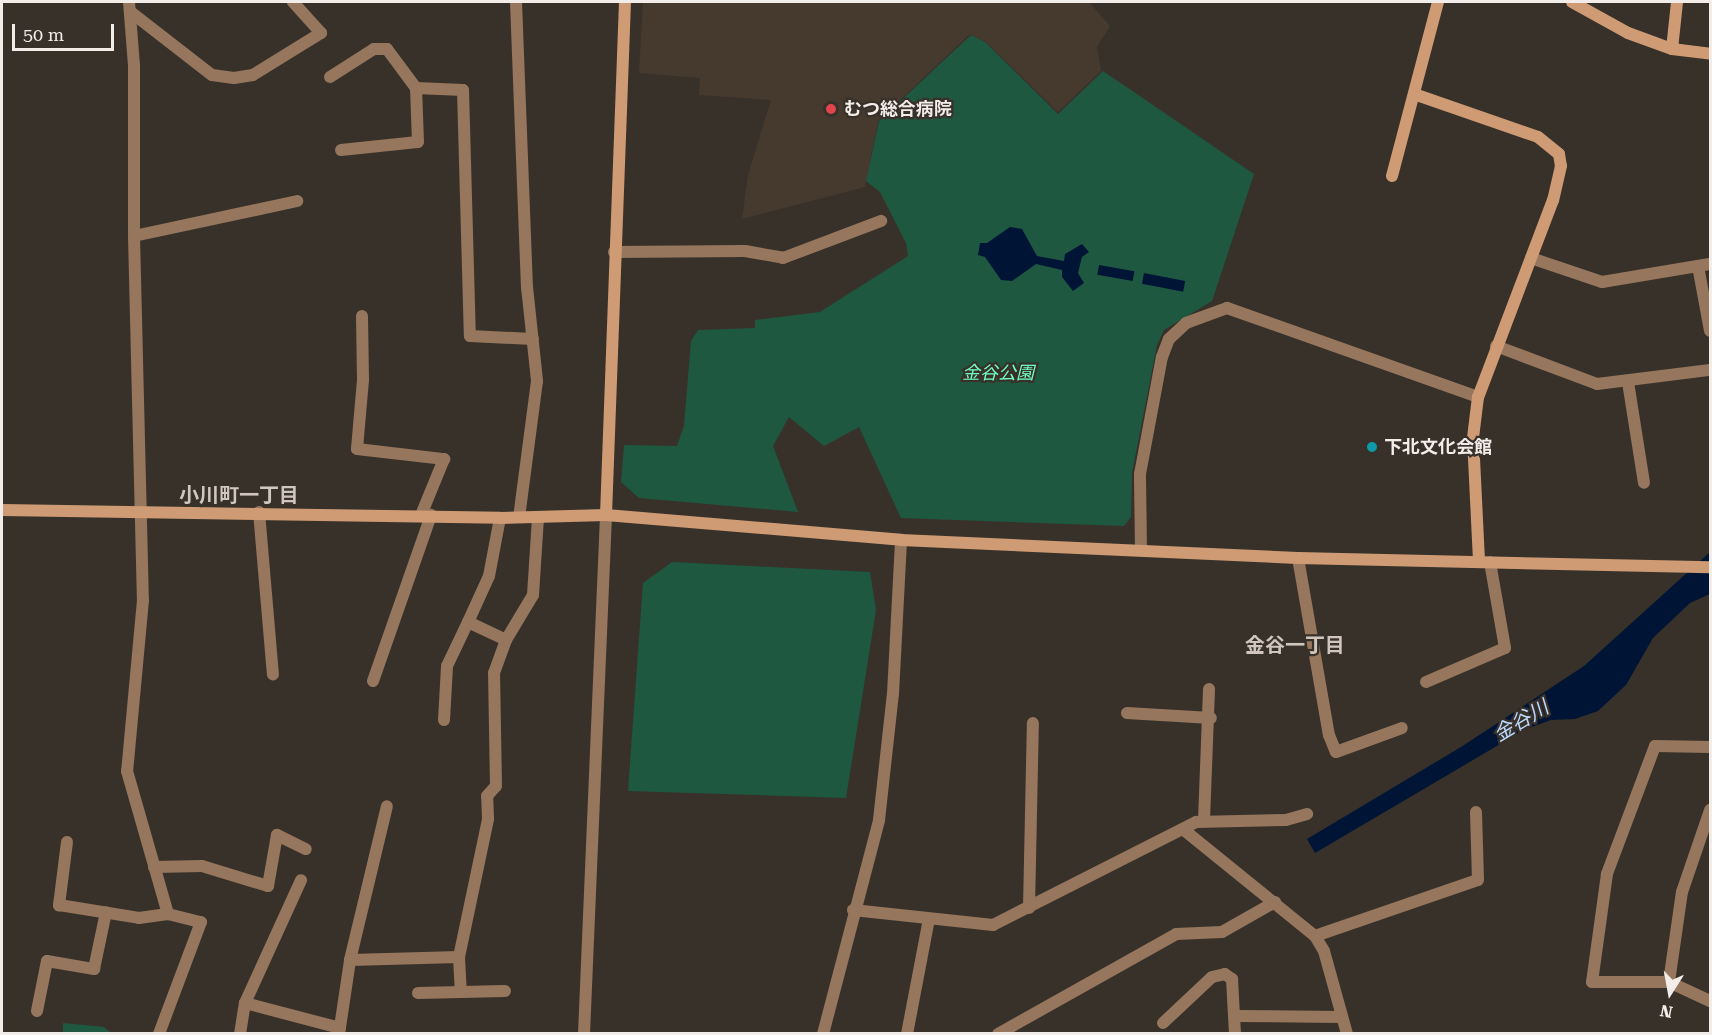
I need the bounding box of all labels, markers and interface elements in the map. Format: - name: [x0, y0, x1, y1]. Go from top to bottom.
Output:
- scale bar: [15, 12, 117, 50]
- text: 50 m: [23, 24, 64, 45]
- place label: むつ総合病院: [844, 98, 952, 120]
- marker: むつ総合病院: [822, 100, 840, 118]
- park label: 金谷公園: [962, 362, 1034, 384]
- place label: 下北文化会館: [1384, 436, 1492, 458]
- marker: 下北文化会館: [1365, 440, 1379, 454]
- district label: 小川町一丁目: [179, 483, 299, 507]
- district label: 金谷一丁目: [1245, 633, 1345, 657]
- water label: 金谷川: [1489, 695, 1553, 747]
- north arrow: [1640, 963, 1700, 1023]
- text: N: [1659, 1001, 1674, 1022]

